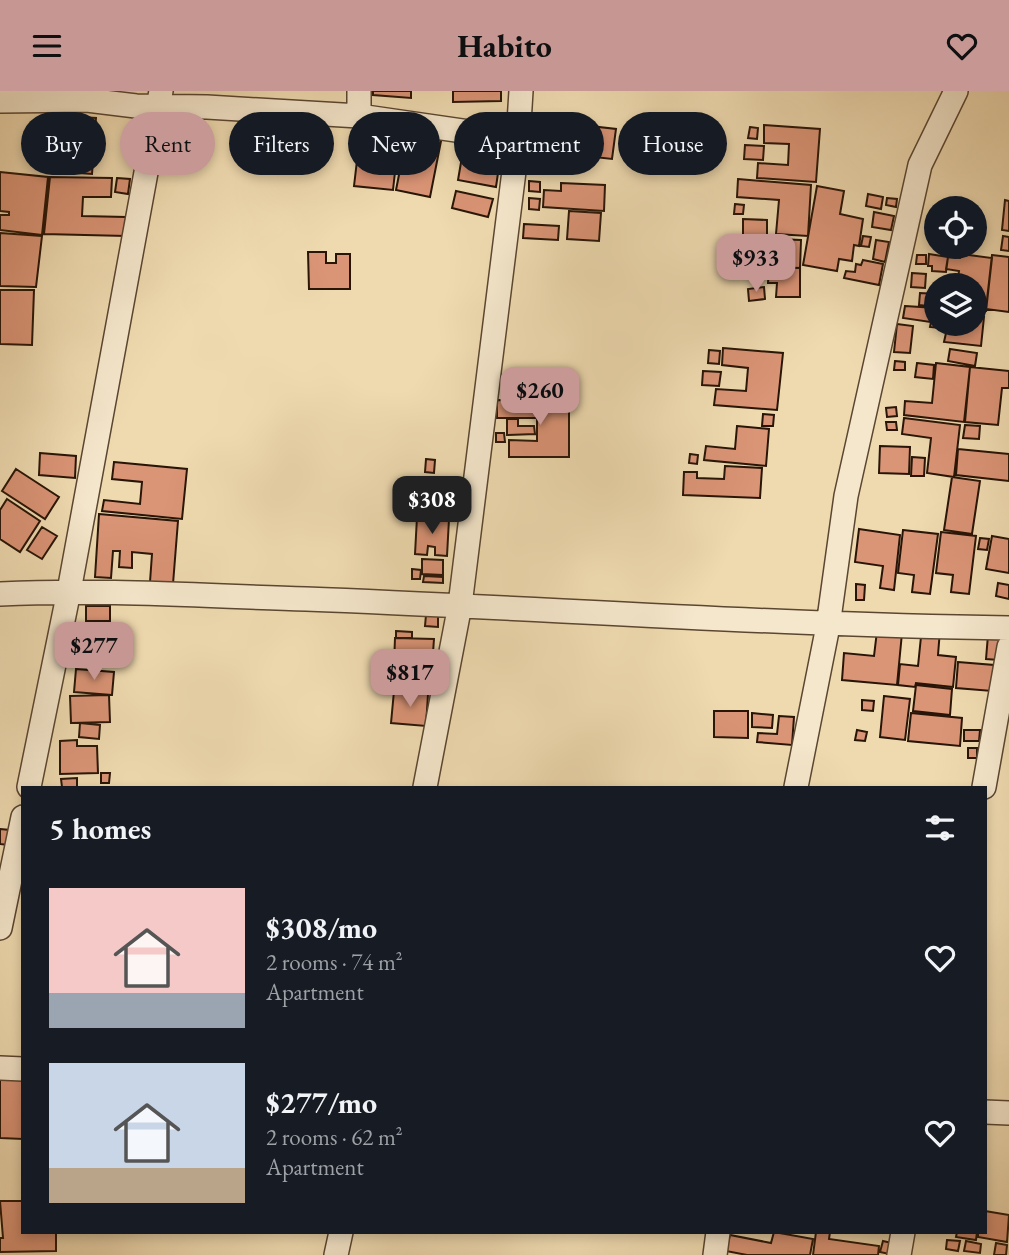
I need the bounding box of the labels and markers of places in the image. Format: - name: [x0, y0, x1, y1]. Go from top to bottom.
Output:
- pin: $933: [715, 235, 797, 294]
- pin: $260: [499, 367, 581, 427]
- pin: $308: [391, 477, 473, 536]
- pin: $277: [53, 623, 135, 682]
- pin: $817: [369, 649, 451, 709]

